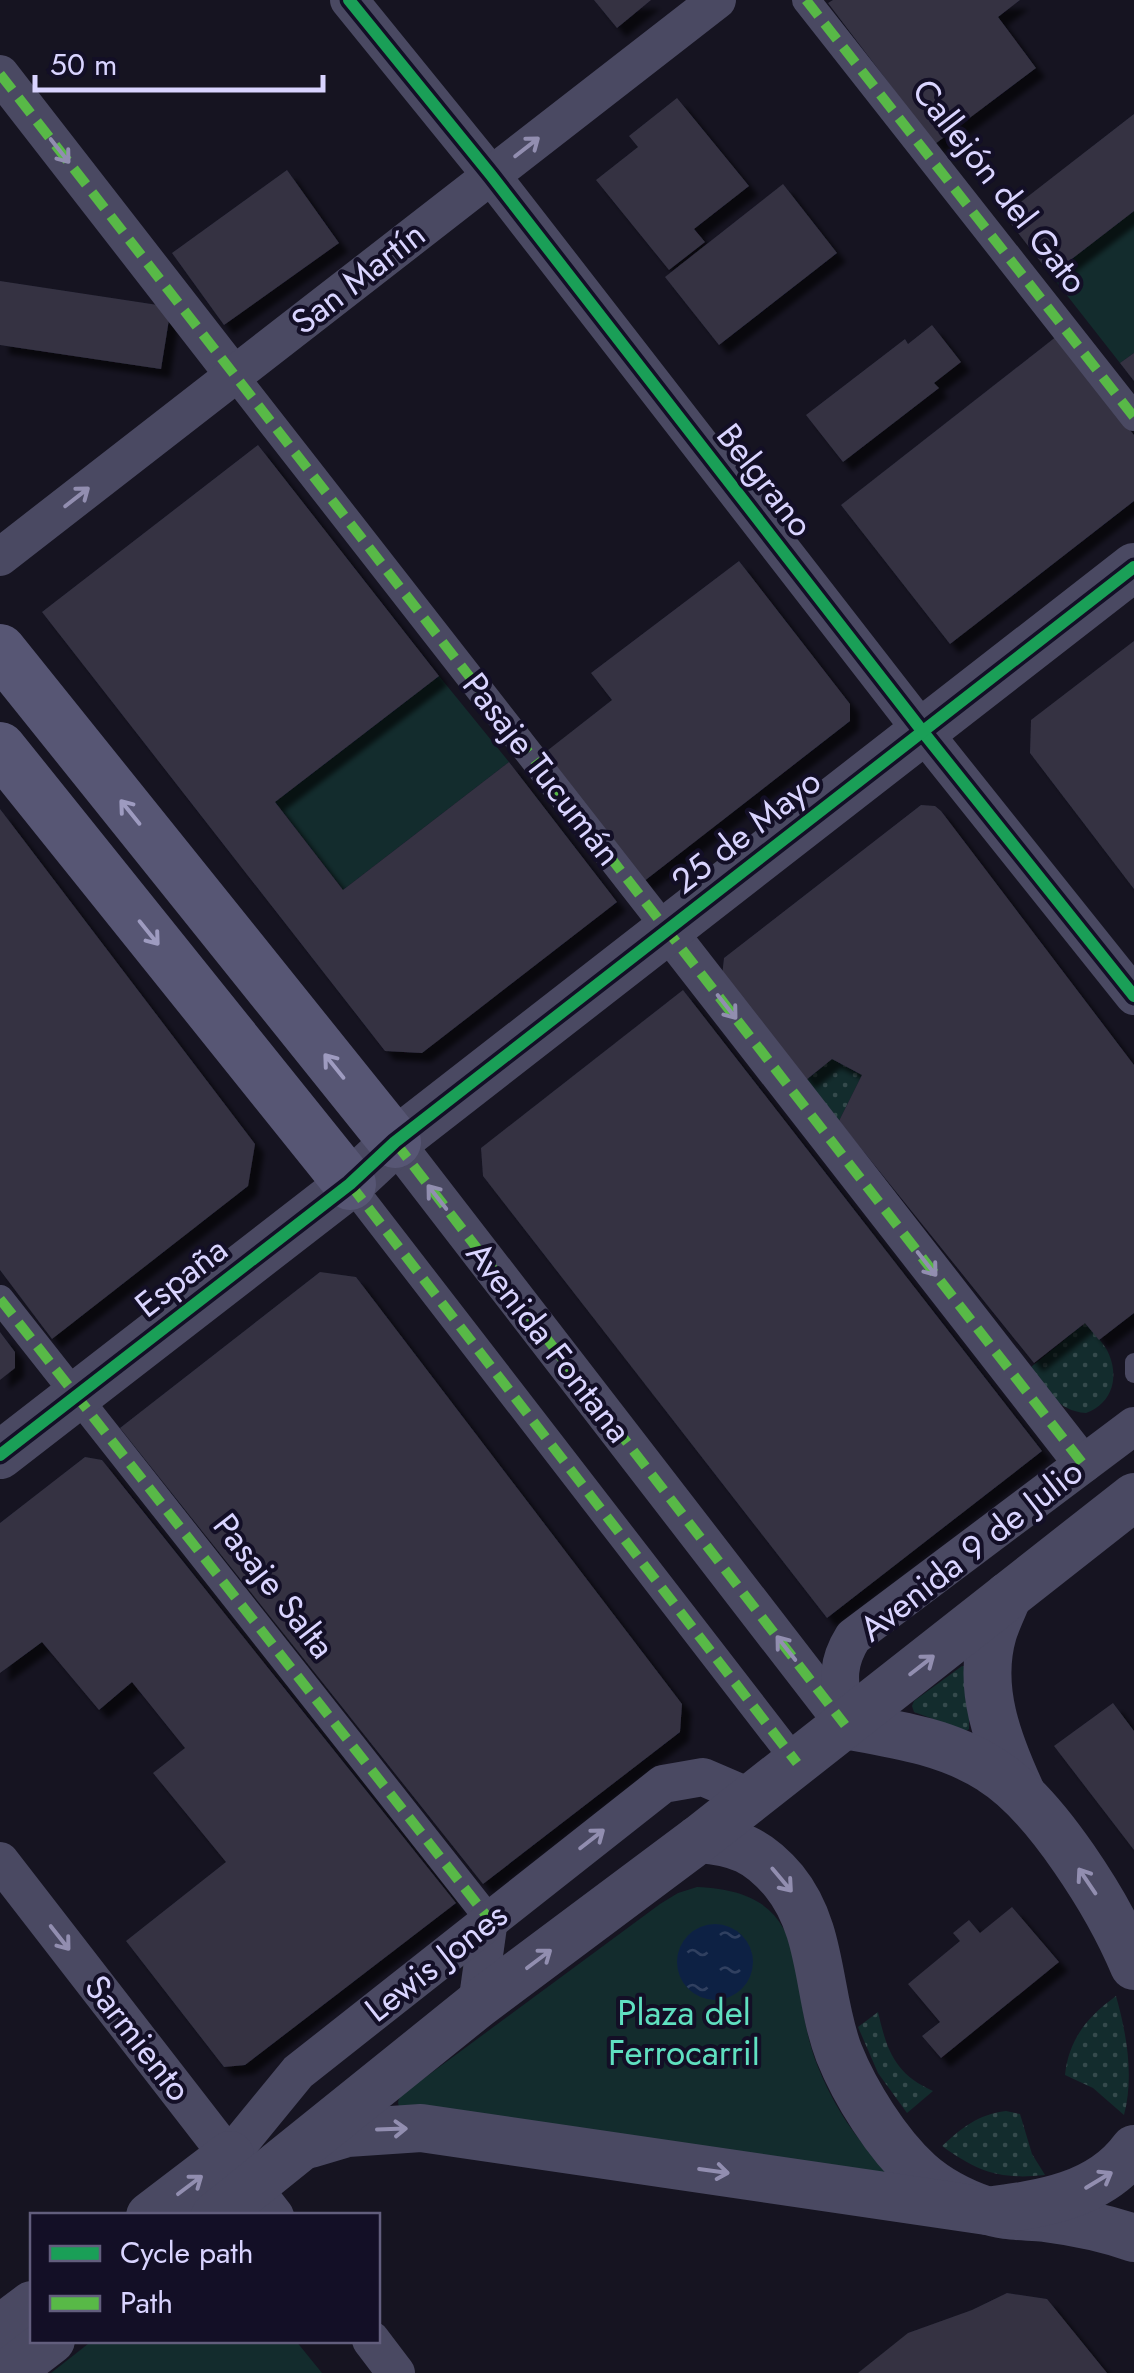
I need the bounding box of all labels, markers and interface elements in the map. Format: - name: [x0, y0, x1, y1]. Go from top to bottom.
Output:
- scale bar: [35, 30, 322, 92]
- text: 50 m: [50, 43, 117, 86]
- street label: Callejón del Gato: [900, 68, 1100, 304]
- one-way arrow: [49, 137, 70, 164]
- one-way arrow: [513, 137, 540, 158]
- street label: San Martín: [280, 210, 436, 346]
- street label: Belgrano: [705, 413, 825, 547]
- one-way arrow: [63, 487, 90, 508]
- street label: Pasaje Tucumán: [451, 662, 633, 876]
- street label: 25 de Mayo: [661, 757, 831, 905]
- one-way arrow: [119, 800, 141, 826]
- one-way arrow: [138, 919, 159, 946]
- one-way arrow: [717, 993, 738, 1020]
- one-way arrow: [323, 1053, 345, 1079]
- one-way arrow: [427, 1184, 448, 1211]
- street label: España: [124, 1225, 238, 1329]
- street label: Avenida Fontana: [454, 1231, 644, 1453]
- one-way arrow: [916, 1250, 938, 1276]
- street label: Avenida 9 de Julio: [849, 1447, 1093, 1653]
- street label: Pasaje Salta: [201, 1503, 347, 1669]
- one-way arrow: [775, 1635, 796, 1662]
- one-way arrow: [908, 1654, 935, 1675]
- one-way arrow: [578, 1829, 605, 1850]
- one-way arrow: [771, 1867, 794, 1892]
- one-way arrow: [1077, 1867, 1098, 1895]
- street label: Lewis Jones: [354, 1890, 518, 2034]
- one-way arrow: [49, 1924, 70, 1951]
- one-way arrow: [525, 1948, 552, 1969]
- street label: Sarmiento: [73, 1964, 203, 2112]
- park label: Plaza del Ferrocarril: [608, 1988, 760, 2078]
- one-way arrow: [375, 2119, 407, 2138]
- one-way arrow: [697, 2162, 729, 2180]
- one-way arrow: [1084, 2170, 1113, 2190]
- one-way arrow: [176, 2175, 203, 2196]
- legend: [30, 2213, 380, 2343]
- text: Cycle path: [120, 2231, 253, 2274]
- text: Path: [120, 2281, 173, 2324]

